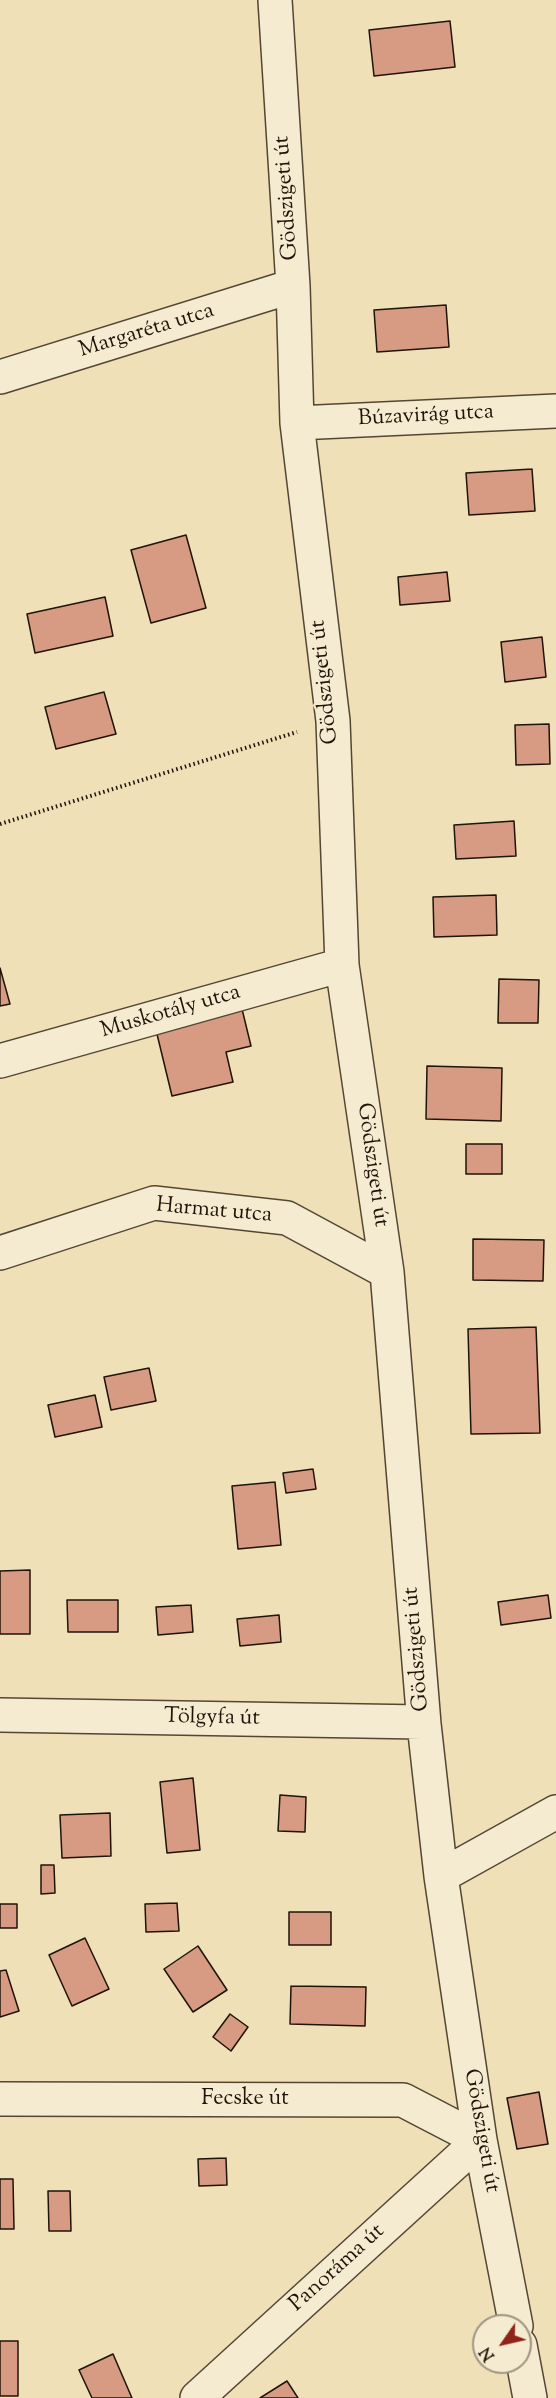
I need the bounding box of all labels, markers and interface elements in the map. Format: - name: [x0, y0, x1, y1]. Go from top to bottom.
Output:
- street label: Gödszigeti út: [270, 135, 306, 261]
- street label: Margaréta utca: [76, 299, 218, 365]
- street label: Búzavirág utca: [357, 400, 495, 434]
- street label: Gödszigeti út: [306, 618, 346, 746]
- street label: Muskotály utca: [98, 980, 244, 1046]
- street label: Gödszigeti út: [349, 1101, 393, 1229]
- street label: Harmat utca: [155, 1194, 273, 1230]
- street label: Gödszigeti út: [399, 1586, 437, 1712]
- street label: Tölgyfa út: [164, 1705, 260, 1733]
- street label: Gödszigeti út: [456, 2067, 504, 2195]
- street label: Fecske út: [201, 2087, 289, 2113]
- street label: Panoráma út: [285, 2219, 391, 2319]
- north arrow: [472, 2314, 532, 2374]
- text: N: [475, 2341, 501, 2365]

